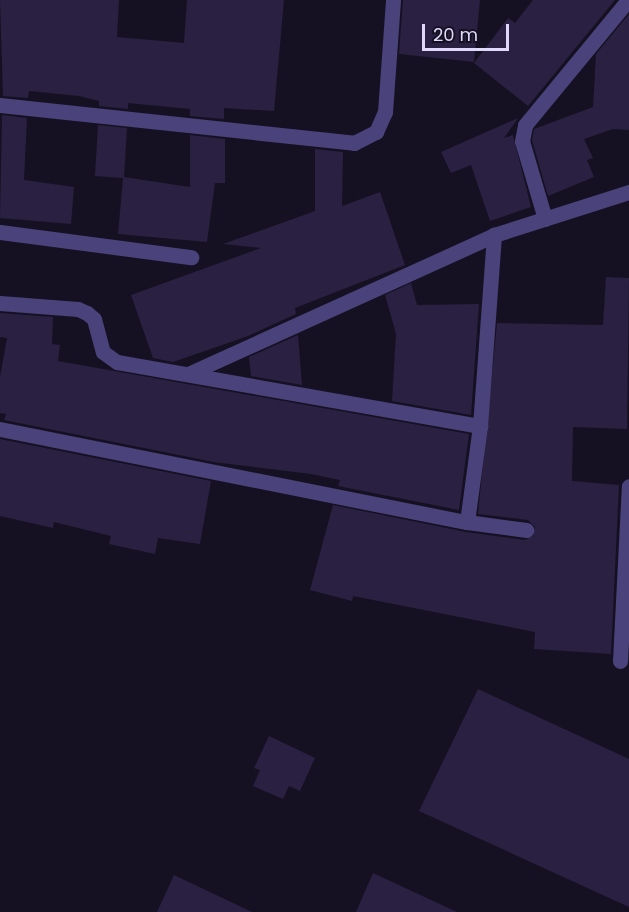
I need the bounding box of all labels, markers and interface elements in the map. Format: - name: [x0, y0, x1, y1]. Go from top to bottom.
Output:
- scale bar: [425, 12, 512, 50]
- text: 20 m: [433, 22, 478, 47]

